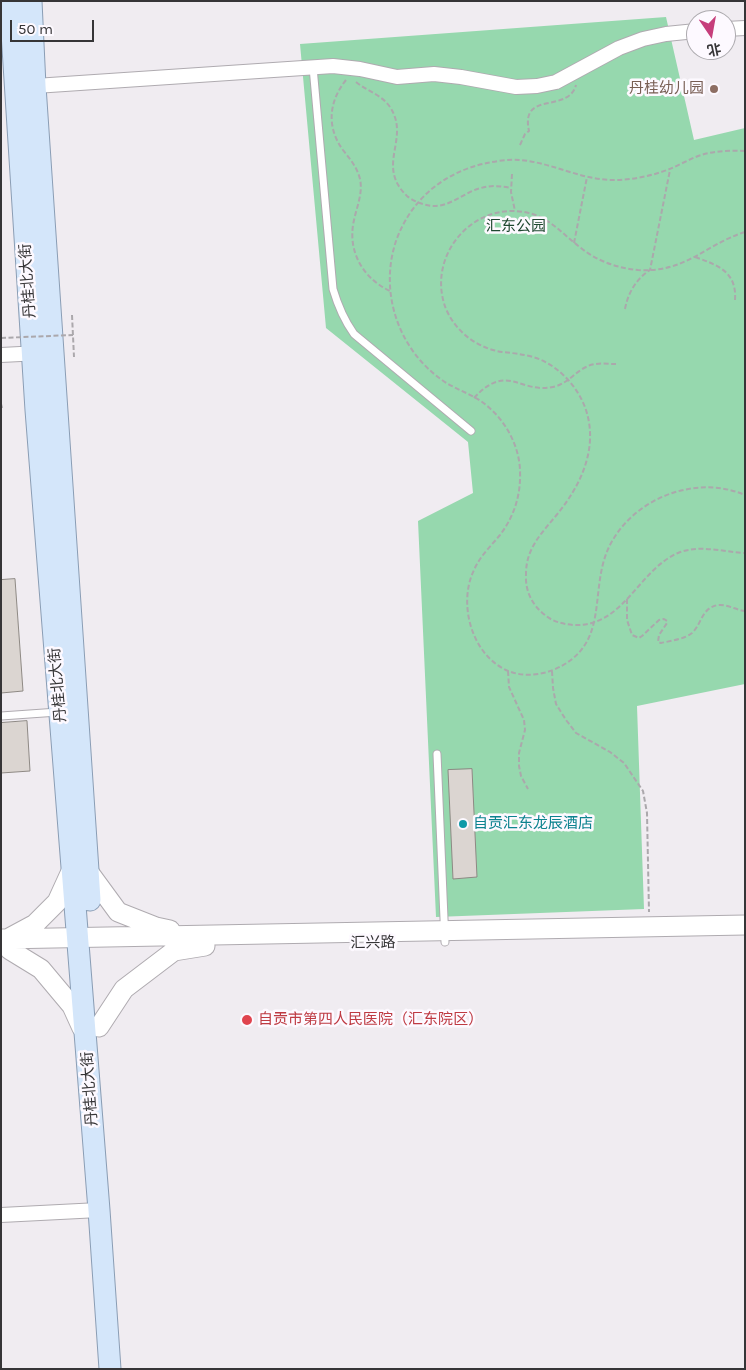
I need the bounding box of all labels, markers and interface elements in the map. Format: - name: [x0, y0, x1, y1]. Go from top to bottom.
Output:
- scale bar: [12, 10, 96, 42]
- north arrow: [686, 10, 736, 60]
- text: 50 m: [18, 20, 53, 38]
- text: 北: [705, 39, 723, 59]
- place label: 丹桂幼儿园: [629, 80, 704, 98]
- marker: 丹桂幼儿园: [708, 83, 720, 95]
- park label: 汇东公园: [486, 218, 546, 236]
- street label: 丹桂北大街: [16, 243, 40, 319]
- street label: 丹桂北大街: [46, 647, 70, 723]
- place label: 自贡汇东龙辰酒店: [473, 815, 593, 833]
- marker: 自贡汇东龙辰酒店: [457, 818, 469, 830]
- street label: 汇兴路: [350, 934, 396, 952]
- place label: 自贡市第四人民医院（汇东院区）: [258, 1011, 483, 1029]
- marker: 自贡市第四人民医院（汇东院区）: [240, 1013, 254, 1027]
- street label: 丹桂北大街: [78, 1051, 102, 1127]

